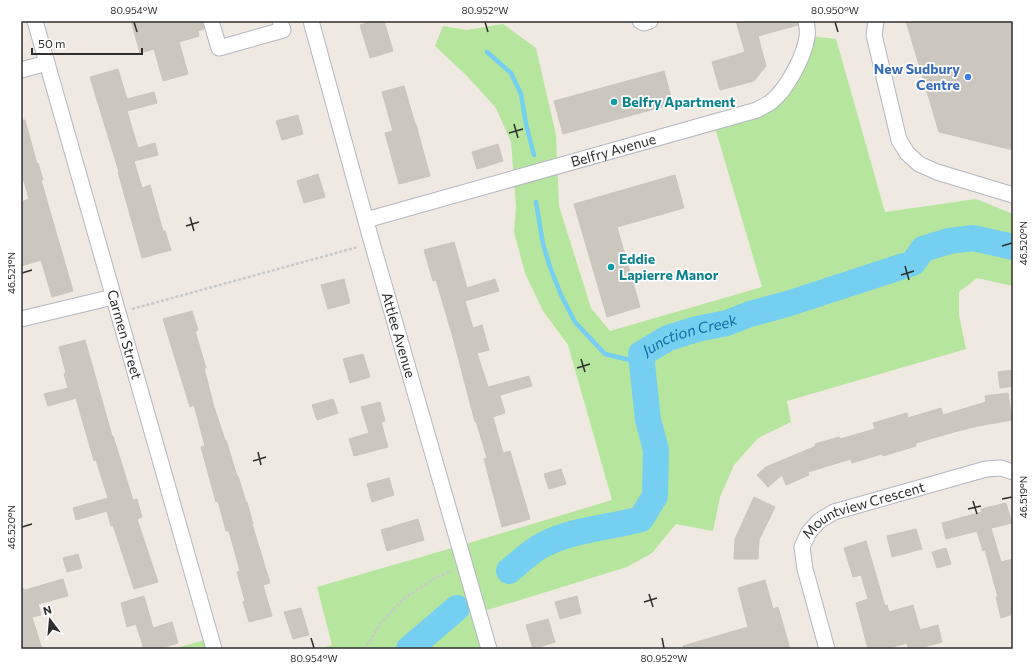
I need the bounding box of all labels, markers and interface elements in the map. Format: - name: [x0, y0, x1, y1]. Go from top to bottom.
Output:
- text: 80.954°W: [110, 4, 158, 16]
- text: 80.952°W: [462, 4, 508, 16]
- text: 80.950°W: [811, 4, 859, 16]
- scale bar: [32, 30, 142, 56]
- text: 50 m: [38, 36, 66, 50]
- place label: New Sudbury Centre: [874, 60, 960, 93]
- marker: New Sudbury Centre: [963, 72, 973, 82]
- place label: Belfry Apartment: [622, 93, 735, 110]
- marker: Belfry Apartment: [609, 97, 619, 107]
- street label: Belfry Avenue: [569, 130, 658, 170]
- text: 46.520°N: [1017, 221, 1029, 265]
- place label: Eddie Lapierre Manor: [619, 250, 719, 283]
- text: 46.521°N: [5, 252, 17, 294]
- marker: Eddie Lapierre Manor: [606, 262, 616, 272]
- street label: Carmen Street: [104, 288, 146, 381]
- street label: Attlee Avenue: [379, 290, 419, 380]
- water label: Junction Creek: [637, 310, 740, 360]
- text: 46.519°N: [1017, 476, 1029, 518]
- street label: Mountview Crescent: [798, 478, 927, 542]
- text: 46.520°N: [5, 505, 17, 549]
- north arrow: [30, 600, 70, 640]
- text: N: [41, 603, 53, 617]
- text: 80.954°W: [290, 652, 338, 664]
- text: 80.952°W: [641, 652, 687, 664]

